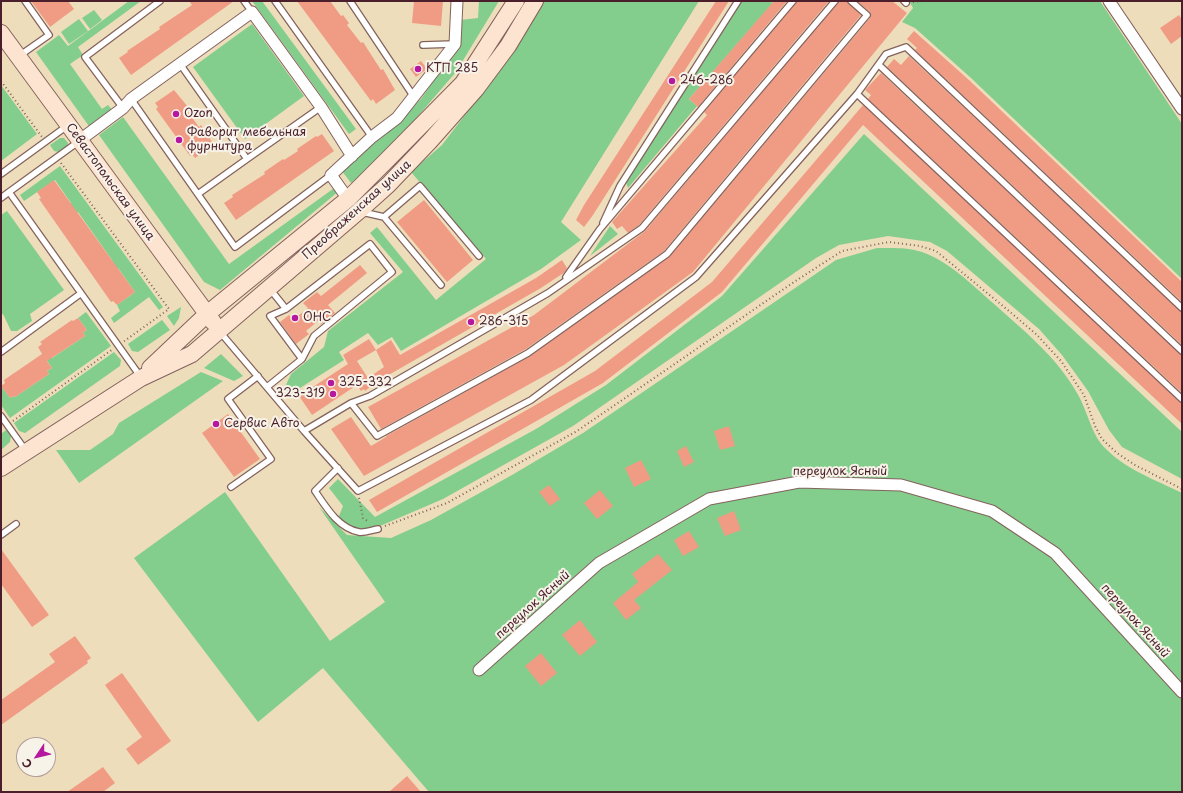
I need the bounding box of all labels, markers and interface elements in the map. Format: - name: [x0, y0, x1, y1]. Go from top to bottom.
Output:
- place label: КТП 285: [426, 62, 478, 76]
- marker: КТП 285: [413, 64, 423, 74]
- place label: 246-286: [680, 74, 733, 88]
- marker: 246-286: [667, 76, 677, 86]
- place label: Ozon: [184, 107, 213, 121]
- marker: Ozon: [171, 109, 181, 119]
- street label: Севастопольская улица: [63, 121, 157, 243]
- place label: Фаворит мебельная фурнитура: [187, 126, 306, 154]
- marker: Фаворит мебельная фурнитура: [174, 135, 184, 145]
- street label: Преображенская улица: [300, 157, 414, 263]
- place label: ОНС: [303, 311, 331, 325]
- marker: ОНС: [290, 313, 300, 323]
- place label: 286-315: [479, 315, 528, 329]
- marker: 286-315: [466, 317, 476, 327]
- place label: 325-332: [339, 376, 392, 390]
- marker: 325-332: [326, 378, 336, 388]
- place label: 323-319: [276, 387, 325, 401]
- marker: 323-319: [328, 389, 338, 399]
- place label: Сервис Авто: [224, 417, 300, 431]
- marker: Сервис Авто: [211, 419, 221, 429]
- street label: переулок Ясный: [793, 465, 887, 479]
- street label: переулок Ясный: [493, 568, 573, 642]
- street label: переулок Ясный: [1098, 581, 1172, 661]
- north arrow: [16, 737, 56, 777]
- text: С: [17, 755, 36, 772]

